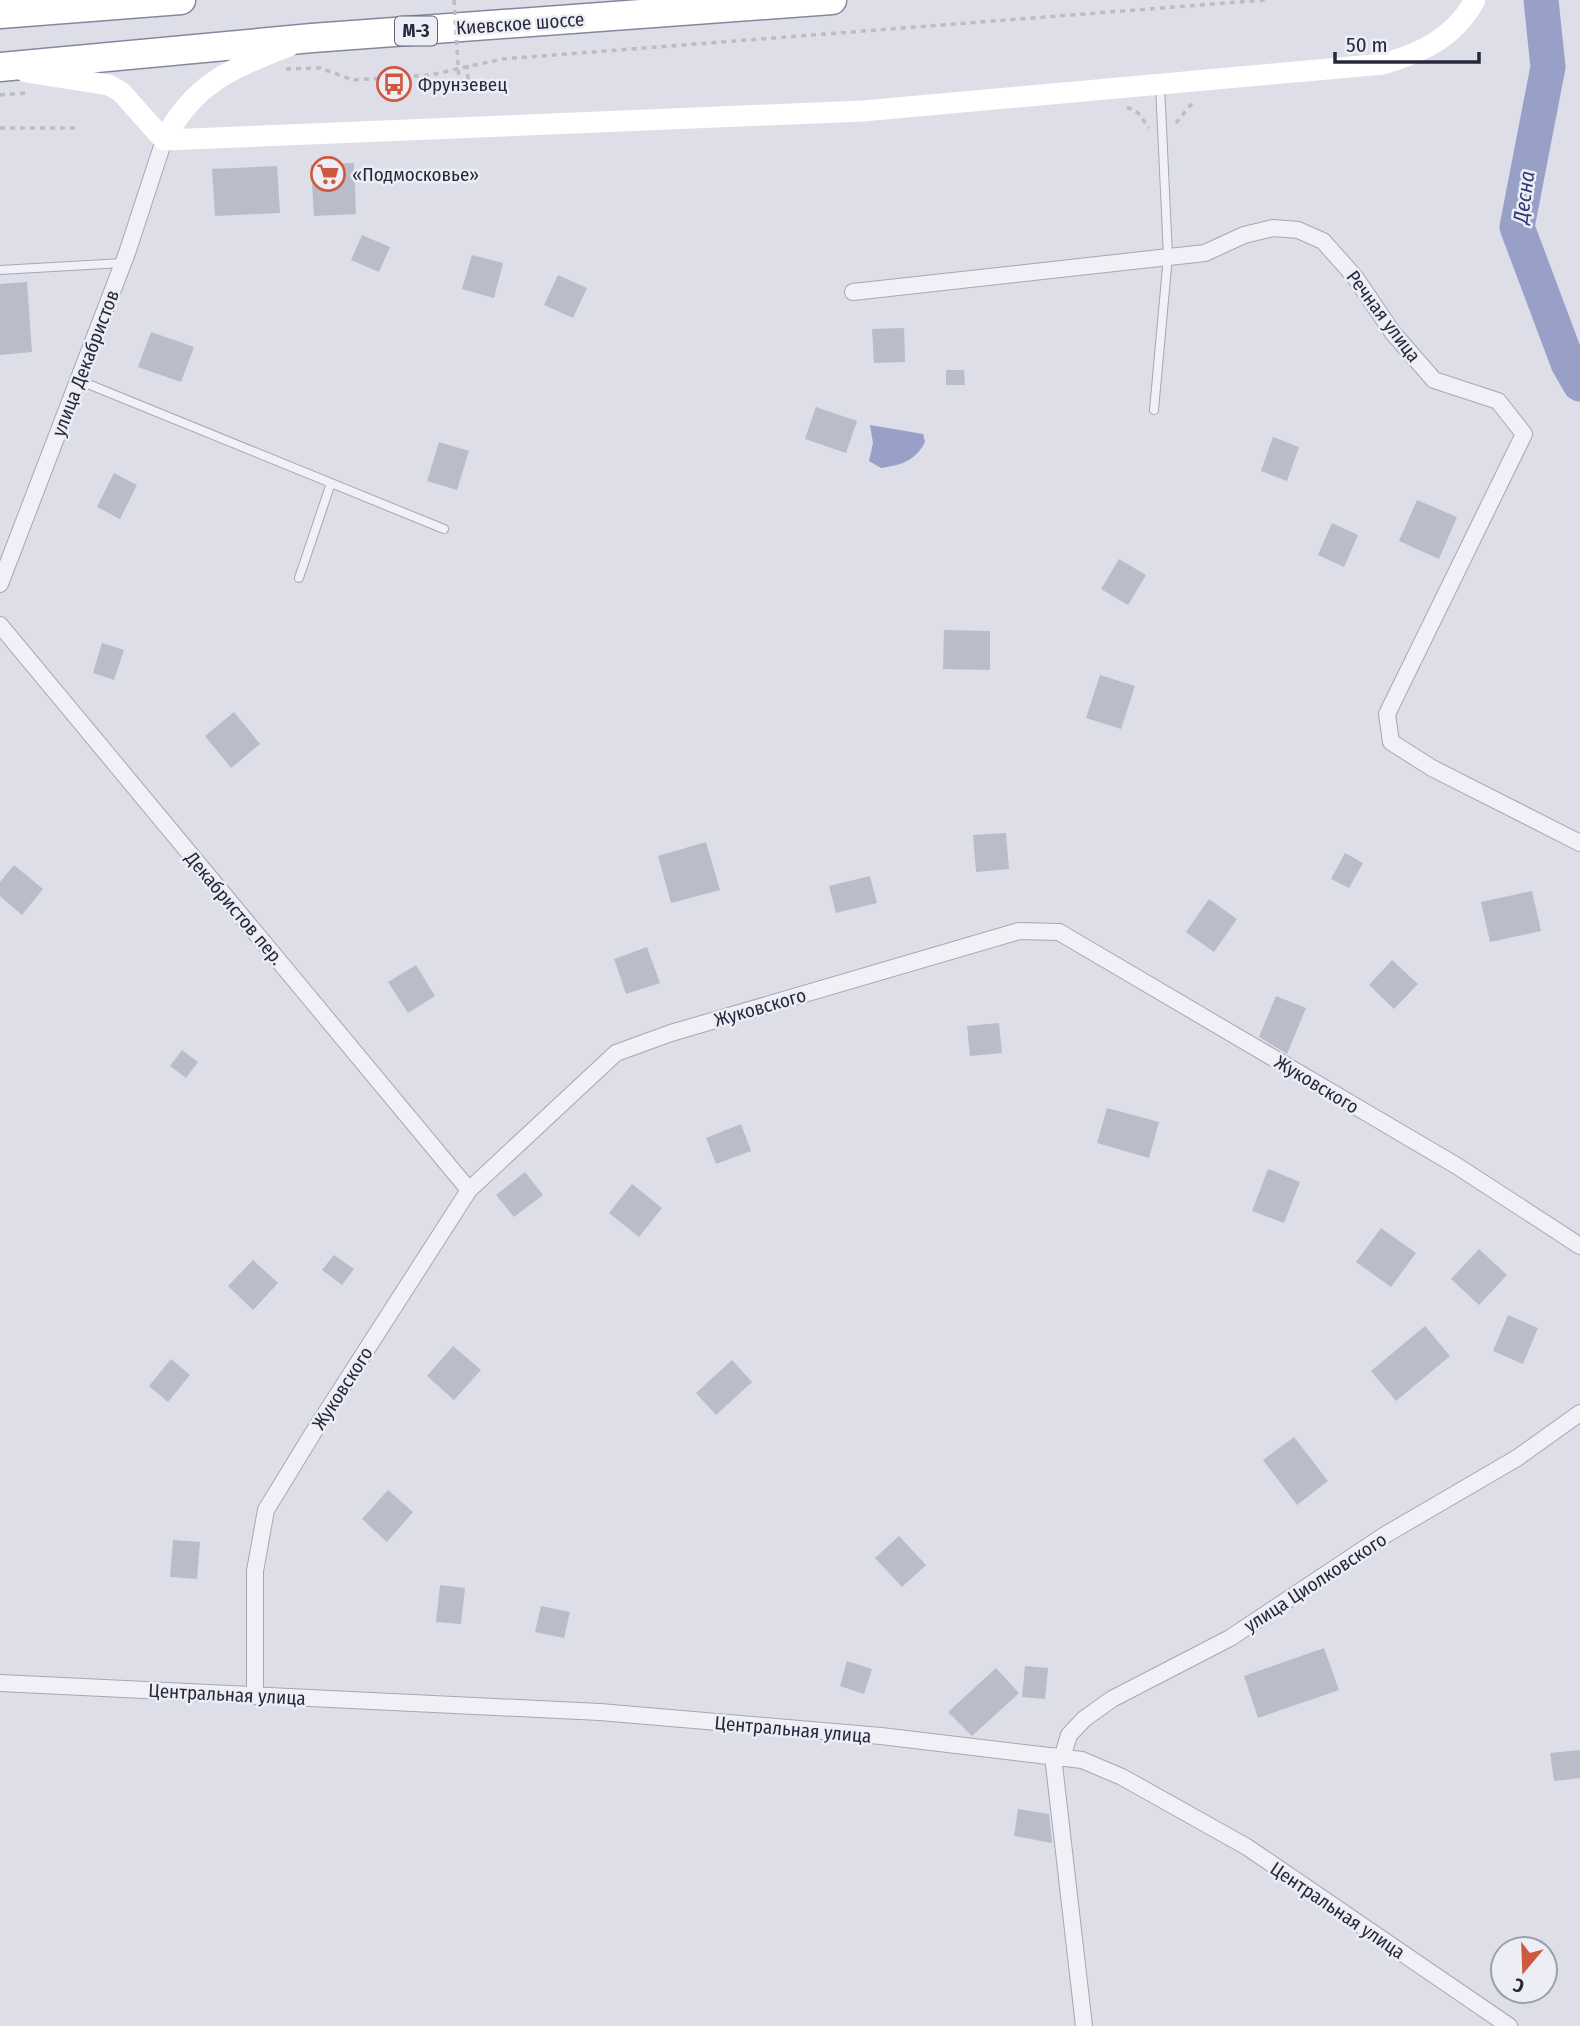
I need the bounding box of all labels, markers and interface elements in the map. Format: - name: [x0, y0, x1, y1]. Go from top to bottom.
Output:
- street label: Киевское шоссе: [455, 8, 585, 39]
- road number: М-3: [395, 16, 437, 46]
- scale bar: [1335, 21, 1478, 65]
- text: 50 m: [1346, 32, 1388, 58]
- bus stop icon: Фрунзевец: [375, 65, 413, 103]
- place label: Фрунзевец: [418, 73, 507, 96]
- supermarket icon: «Подмосковье»: [309, 155, 347, 193]
- place label: «Подмосковье»: [352, 163, 479, 186]
- water label: Десна: [1507, 169, 1541, 227]
- street label: Речная улица: [1342, 266, 1426, 367]
- street label: улица Декабристов: [47, 287, 124, 440]
- street label: Декабристов пер.: [180, 846, 289, 970]
- street label: Жуковского: [712, 983, 809, 1032]
- street label: Жуковского: [1270, 1050, 1363, 1119]
- street label: Жуковского: [307, 1342, 378, 1434]
- street label: улица Циолковского: [1240, 1528, 1391, 1637]
- street label: Центральная улица: [148, 1679, 306, 1710]
- street label: Центральная улица: [714, 1711, 872, 1748]
- street label: Центральная улица: [1266, 1857, 1409, 1964]
- north arrow: [1489, 1935, 1559, 2005]
- text: С: [1510, 1973, 1527, 1998]

